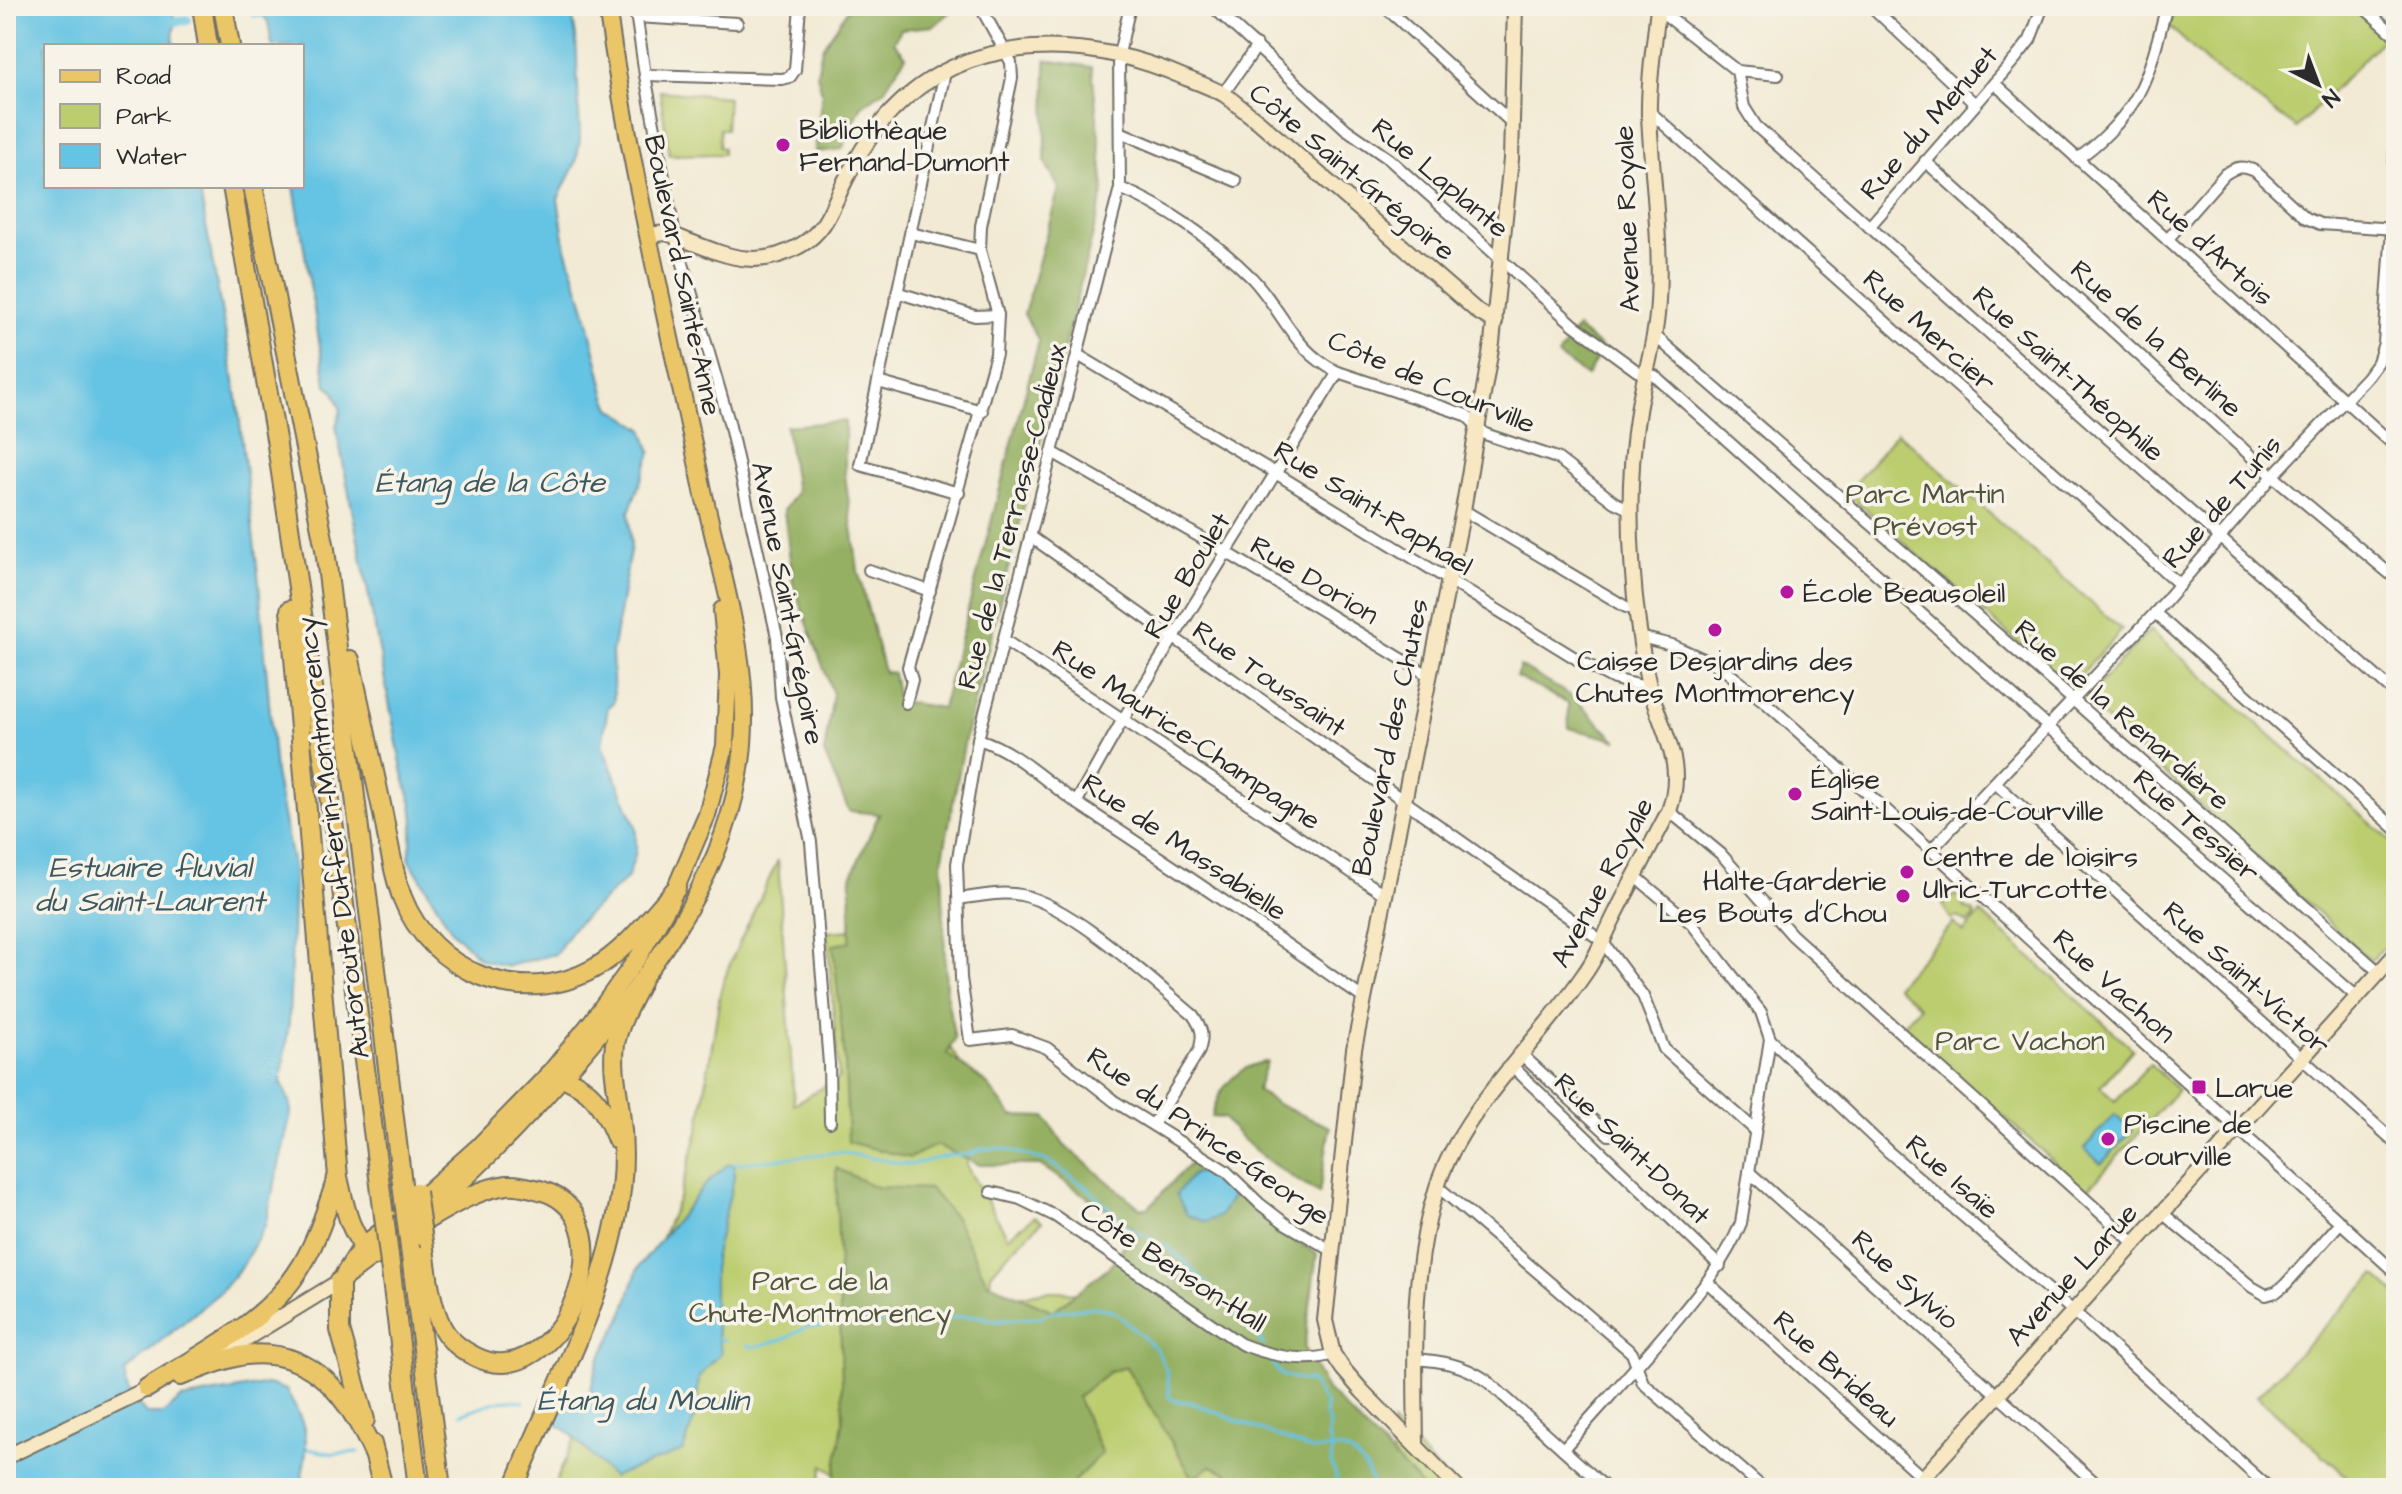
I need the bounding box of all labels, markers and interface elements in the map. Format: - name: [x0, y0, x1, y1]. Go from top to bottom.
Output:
- street label: Rue du Menuet: [1851, 37, 2008, 209]
- legend: [44, 44, 304, 188]
- north arrow: [2278, 44, 2358, 124]
- text: Road: [116, 60, 171, 94]
- street label: Côte Saint-Grégoire: [1240, 74, 1464, 271]
- text: N: [2315, 82, 2346, 114]
- text: Park: [116, 100, 172, 134]
- street label: Rue Laplante: [1363, 109, 1517, 247]
- place label: Bibliothèque Fernand-Dumont: [799, 111, 1010, 182]
- street label: Avenue Royale: [1605, 125, 1652, 313]
- street label: Boulevard Sainte-Anne: [634, 131, 731, 419]
- marker: Bibliothèque Fernand-Dumont: [774, 136, 792, 154]
- text: Water: [116, 140, 187, 174]
- street label: Rue d'Artois: [2138, 181, 2282, 316]
- street label: Rue de la Berline: [2061, 251, 2251, 427]
- street label: Rue Mercier: [1854, 261, 2004, 401]
- street label: Rue Saint-Théophile: [1963, 277, 2173, 471]
- street label: Côte de Courville: [1322, 321, 1541, 444]
- street label: Rue de la Terrasse-Cadieux: [948, 339, 1078, 693]
- street label: Rue de Tunis: [2153, 427, 2291, 577]
- street label: Rue Saint-Raphael: [1266, 431, 1480, 585]
- street label: Avenue Saint-Grégoire: [740, 458, 834, 748]
- water label: Étang de la Côte: [375, 462, 607, 505]
- park label: Parc Martin Prévost: [1846, 475, 2004, 546]
- street label: Rue Boulet: [1134, 505, 1241, 646]
- street label: Rue Dorion: [1243, 527, 1386, 634]
- place label: École Beausoleil: [1803, 574, 2005, 613]
- marker: École Beausoleil: [1778, 583, 1796, 601]
- street label: Boulevard des Chutes: [1342, 595, 1439, 879]
- street label: Rue de la Renardière: [2006, 610, 2238, 820]
- street label: Rue Toussaint: [1184, 612, 1355, 747]
- street label: Autoroute Dufferin-Montmorency: [287, 614, 382, 1061]
- marker: Caisse Desjardins des Chutes Montmorency: [1706, 621, 1724, 639]
- street label: Rue Maurice-Champagne: [1043, 631, 1328, 841]
- place label: Caisse Desjardins des Chutes Montmorency: [1575, 642, 1855, 715]
- place label: Église Saint-Louis-de-Courville: [1811, 760, 2104, 831]
- street label: Rue Tessier: [2124, 760, 2268, 892]
- street label: Rue de Massabielle: [1074, 764, 1295, 931]
- marker: Église Saint-Louis-de-Courville: [1786, 785, 1804, 803]
- street label: Avenue Royale: [1541, 791, 1665, 975]
- place label: Centre de loisirs Ulric-Turcotte: [1923, 838, 2138, 909]
- water label: Estuaire fluvial du Saint-Laurent: [35, 847, 268, 923]
- place label: Halte-Garderie Les Bouts d'Chou: [1658, 862, 1887, 933]
- marker: Centre de loisirs Ulric-Turcotte: [1898, 863, 1916, 881]
- marker: Halte-Garderie Les Bouts d'Chou: [1894, 887, 1912, 905]
- street label: Rue Saint-Victor: [2154, 892, 2338, 1064]
- street label: Rue Vachon: [2044, 920, 2184, 1052]
- park label: Parc Vachon: [1935, 1022, 2105, 1061]
- street label: Rue du Prince-George: [1078, 1037, 1338, 1236]
- street label: Rue Saint-Donat: [1545, 1064, 1720, 1235]
- place label: Larue: [2215, 1069, 2293, 1108]
- marker: Larue: [2190, 1078, 2208, 1096]
- place label: Piscine de Courville: [2124, 1105, 2252, 1176]
- street label: Rue Isaïe: [1897, 1126, 2007, 1229]
- marker: Piscine de Courville: [2099, 1130, 2117, 1148]
- street label: Côte Benson-Hall: [1072, 1192, 1274, 1342]
- street label: Avenue Larue: [1997, 1195, 2147, 1355]
- street label: Rue Sylvio: [1841, 1221, 1968, 1341]
- park label: Parc de la Chute-Montmorency: [689, 1262, 951, 1335]
- street label: Rue Brideau: [1764, 1302, 1908, 1437]
- water label: Étang du Moulin: [537, 1380, 752, 1423]

